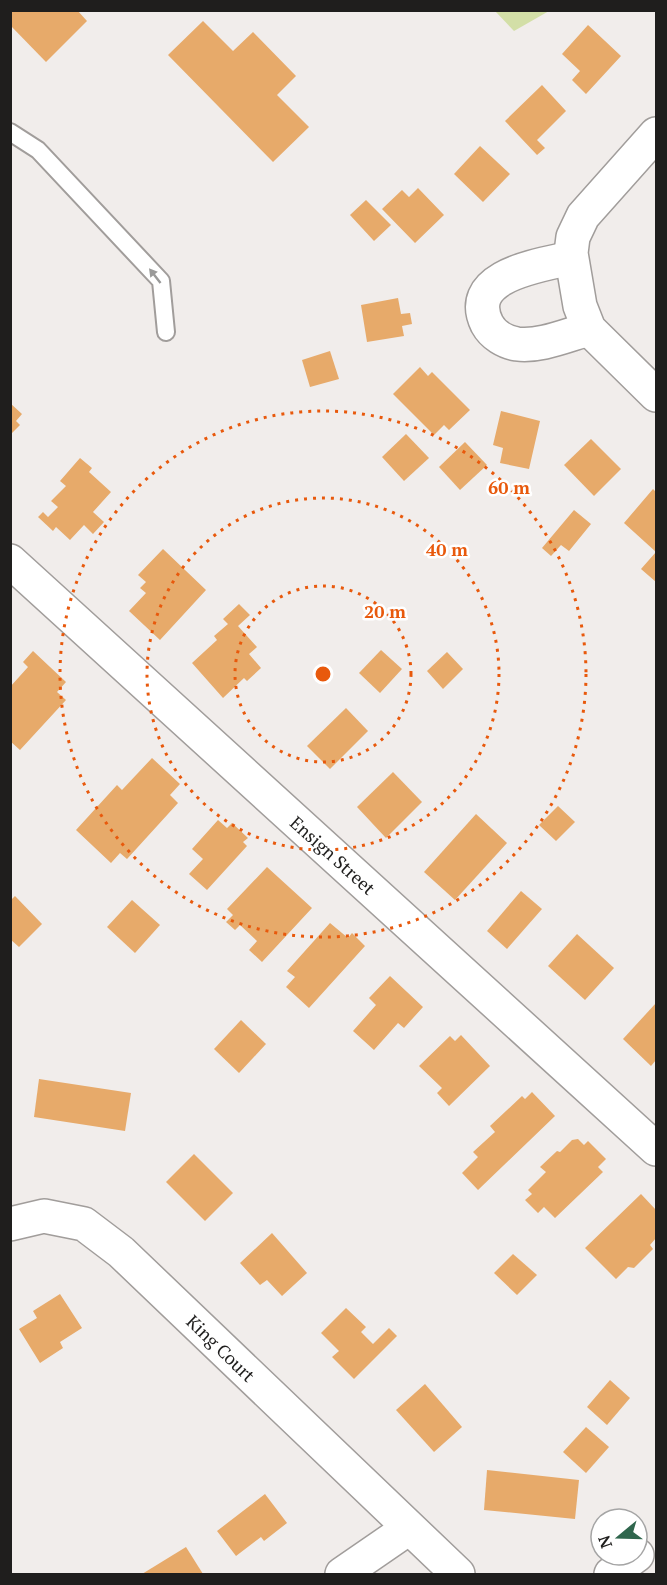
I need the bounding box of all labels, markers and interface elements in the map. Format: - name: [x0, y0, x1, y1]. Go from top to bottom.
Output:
- one-way arrow: [149, 268, 161, 284]
- text: 60 m: [488, 475, 530, 499]
- text: 40 m: [426, 537, 468, 561]
- text: 20 m: [364, 599, 406, 623]
- centre of rings: [313, 664, 333, 684]
- street label: Ensign Street: [285, 810, 381, 900]
- street label: King Court: [182, 1309, 261, 1387]
- north arrow: [589, 1507, 649, 1567]
- text: N: [592, 1533, 617, 1551]

